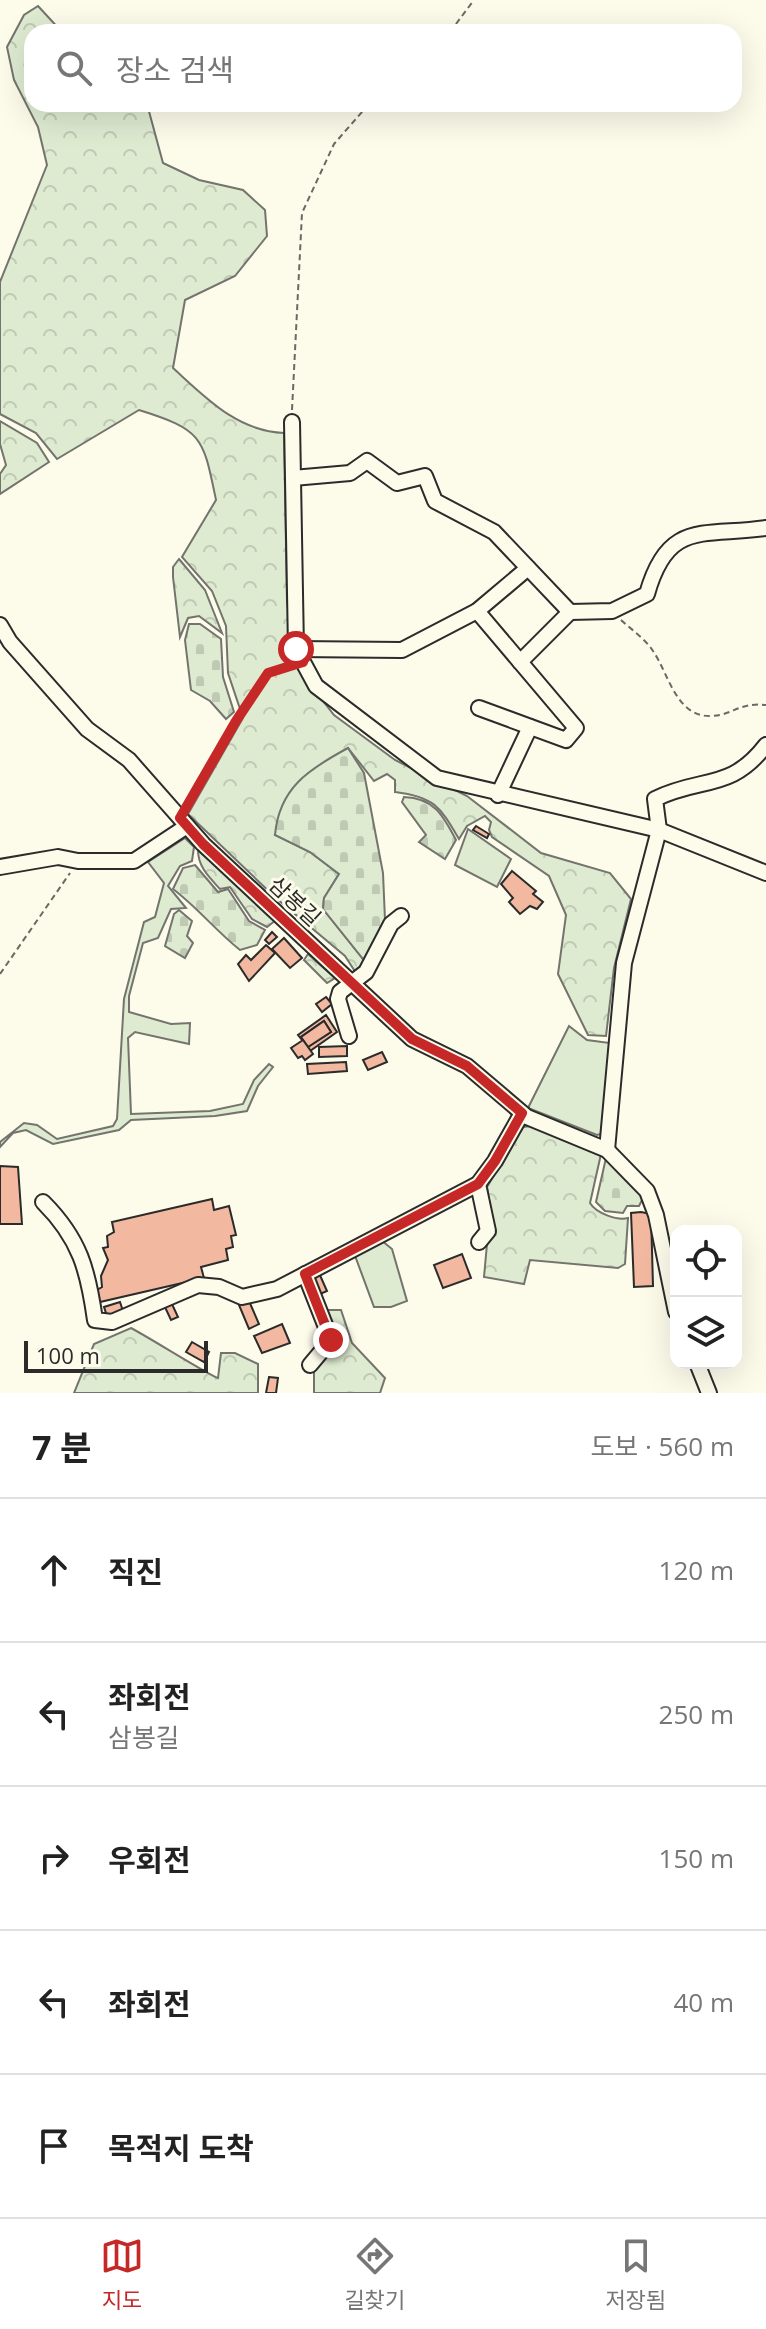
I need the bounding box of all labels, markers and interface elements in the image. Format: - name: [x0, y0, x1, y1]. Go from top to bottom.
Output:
- search box: [24, 24, 742, 112]
- icon: search: [52, 46, 96, 90]
- text: 장소 검색: [116, 49, 234, 90]
- route start: [278, 631, 314, 667]
- street label: 삼봉길: [263, 869, 328, 932]
- map controls: [670, 1225, 742, 1369]
- button: locate: [670, 1225, 742, 1297]
- button: layers: [670, 1297, 742, 1369]
- route end: [313, 1322, 349, 1358]
- scale bar: [24, 1337, 208, 1373]
- text: 100 m: [36, 1340, 100, 1370]
- text: 7 분: [32, 1424, 92, 1470]
- text: 도보 · 560 m: [590, 1428, 734, 1464]
- icon: ahead: [32, 1548, 76, 1592]
- text: 직진: [108, 1551, 163, 1592]
- text: 120 m: [659, 1552, 734, 1588]
- text: 좌회전: [108, 1676, 191, 1717]
- icon: left: [32, 1692, 76, 1736]
- text: 250 m: [659, 1696, 734, 1732]
- text: 삼봉길: [108, 1719, 180, 1755]
- icon: right: [32, 1836, 76, 1880]
- text: 우회전: [108, 1839, 191, 1880]
- text: 150 m: [659, 1840, 734, 1876]
- icon: left: [32, 1980, 76, 2024]
- text: 좌회전: [108, 1983, 191, 2024]
- text: 40 m: [673, 1984, 734, 2020]
- icon: arrive: [32, 2124, 76, 2168]
- text: 목적지 도착: [108, 2127, 254, 2168]
- tab: 지도: [100, 2234, 144, 2314]
- tab: 길찾기: [344, 2234, 405, 2314]
- tab: 저장됨: [605, 2234, 666, 2314]

